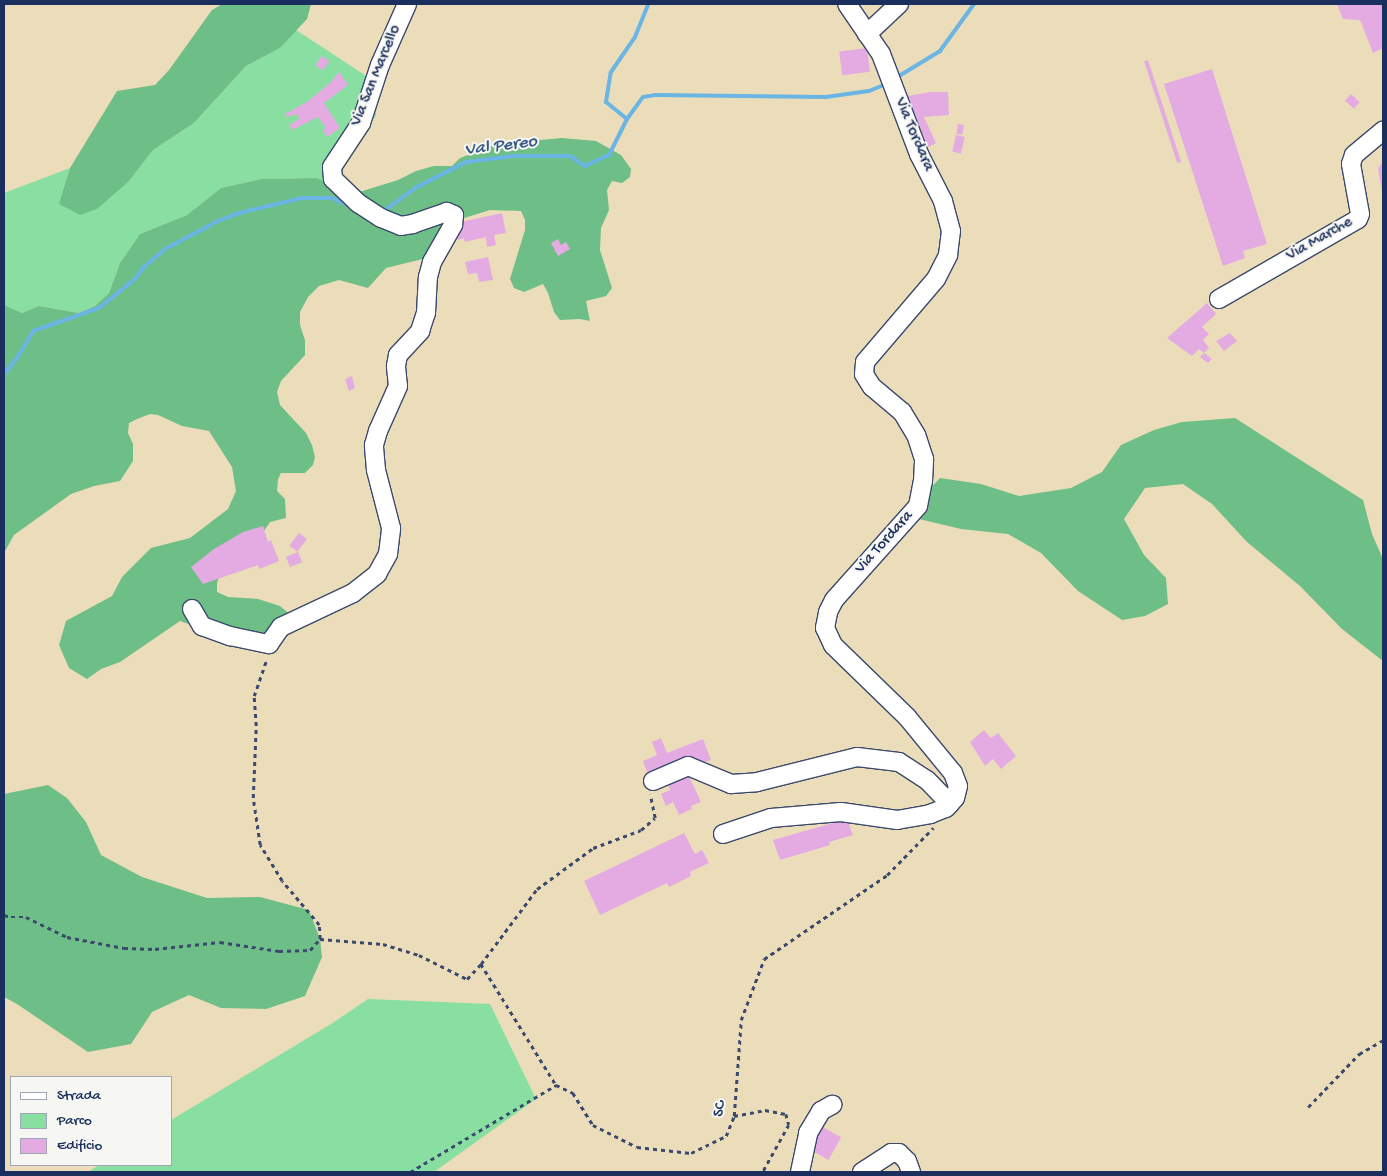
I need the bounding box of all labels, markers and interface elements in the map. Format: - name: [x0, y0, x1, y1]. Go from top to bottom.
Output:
- street label: Via San Marcello: [348, 23, 406, 129]
- street label: Via Tordara: [889, 95, 937, 175]
- water label: Val Pereo: [464, 132, 538, 162]
- street label: Via Marche: [1284, 213, 1356, 267]
- street label: Via Tordara: [852, 508, 918, 578]
- legend: [10, 1076, 172, 1166]
- text: Strada: [57, 1087, 101, 1105]
- street label: SC: [710, 1099, 732, 1119]
- text: Parco: [57, 1112, 92, 1130]
- text: Edificio: [57, 1137, 102, 1155]

